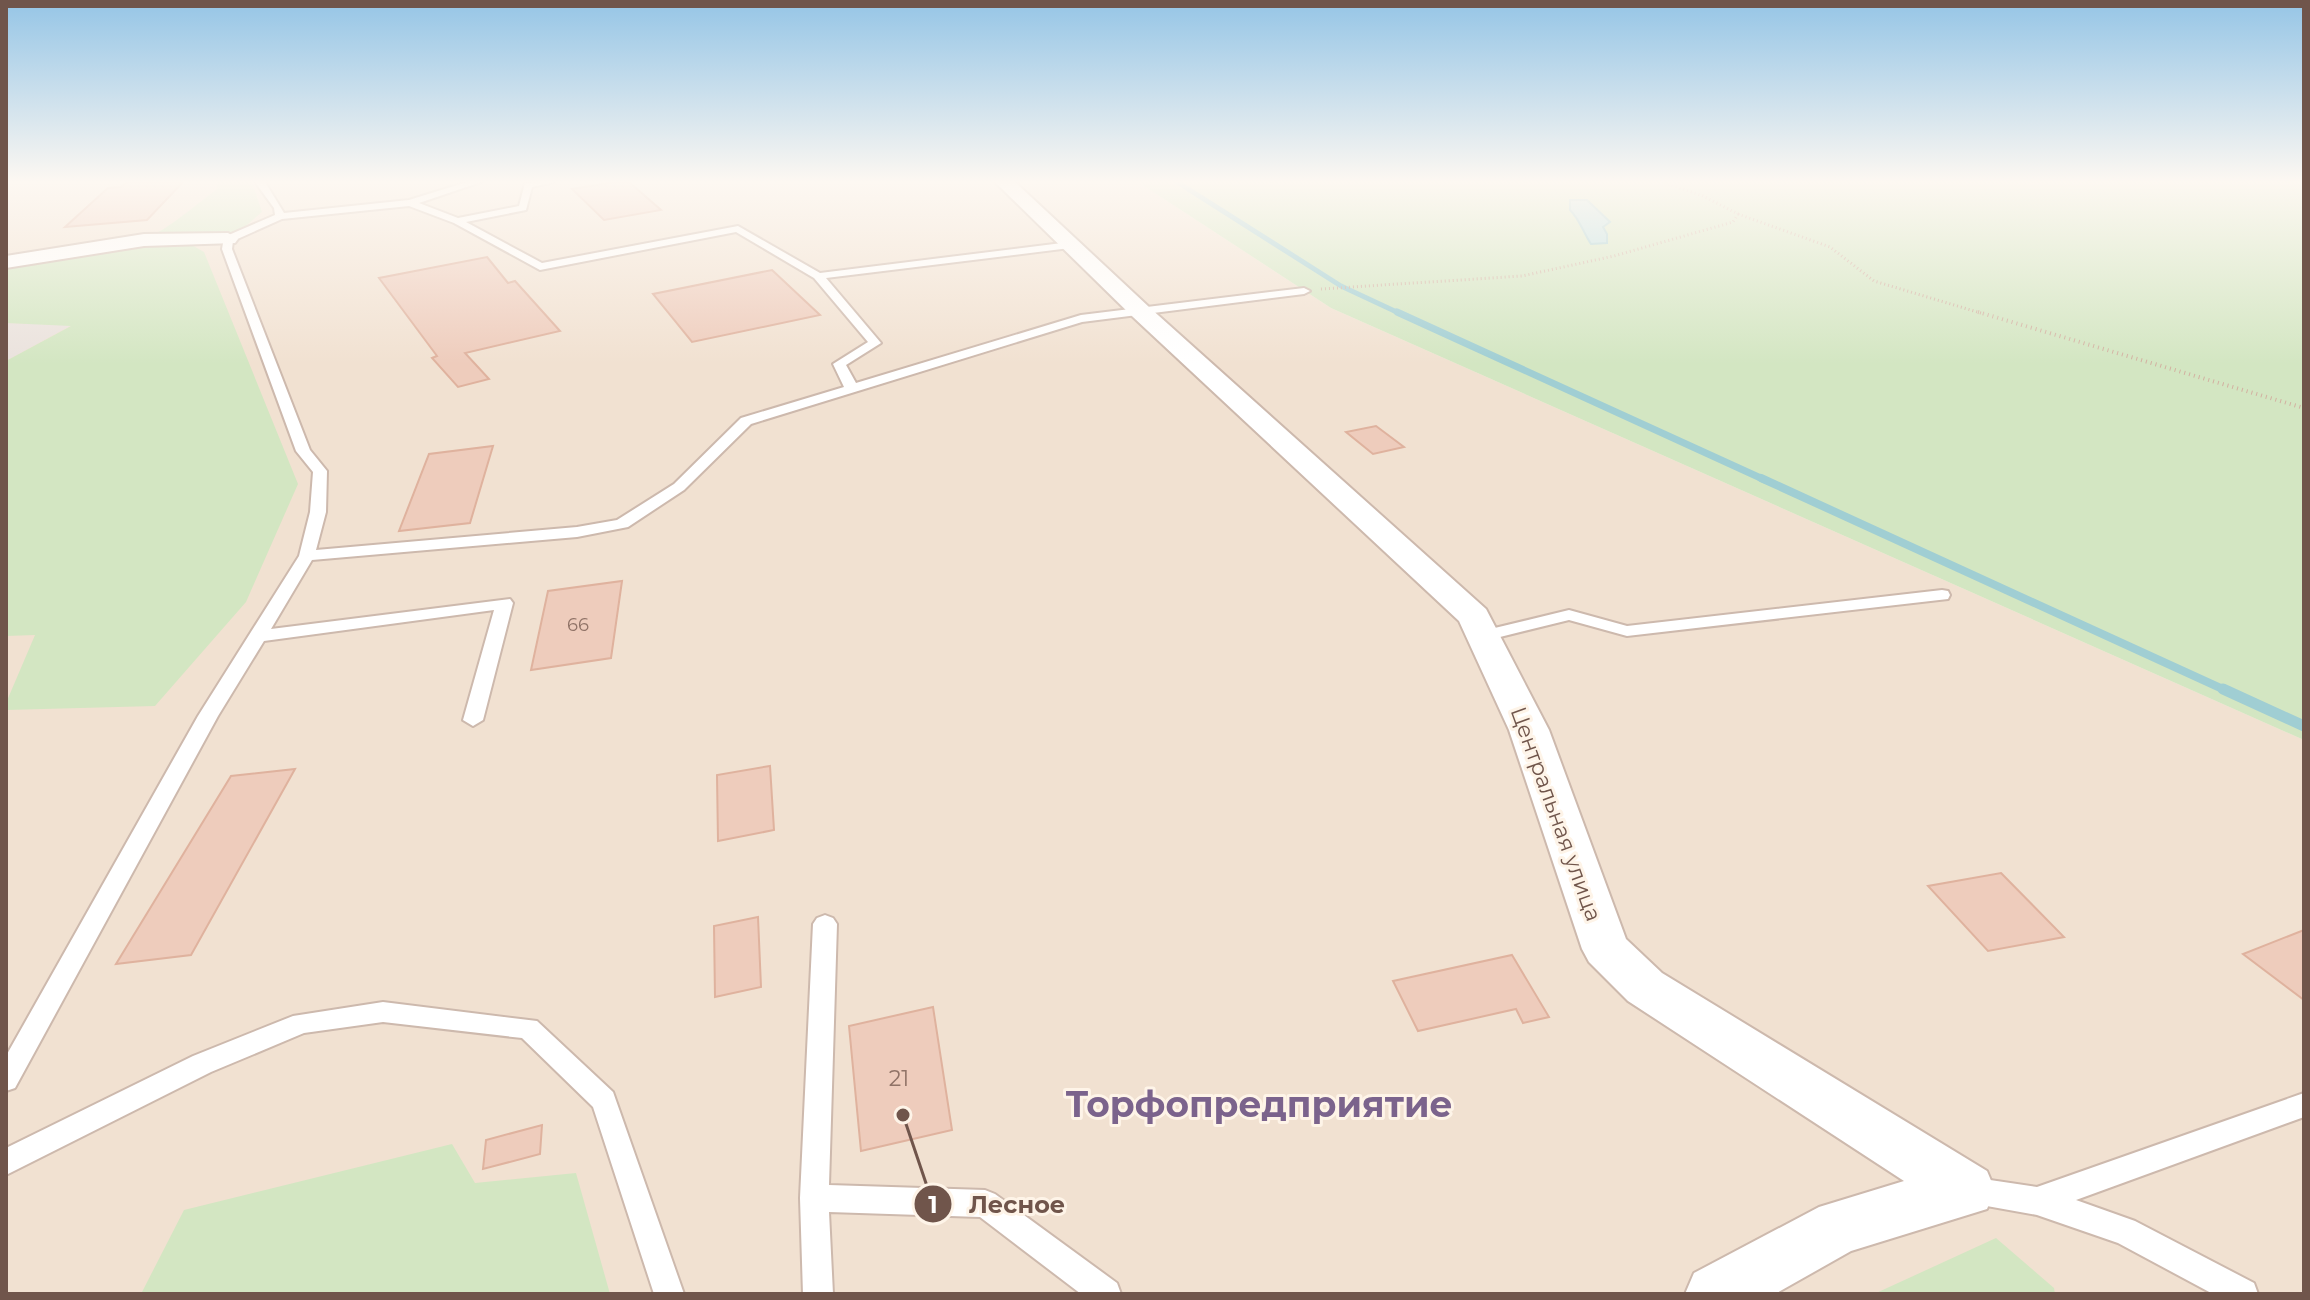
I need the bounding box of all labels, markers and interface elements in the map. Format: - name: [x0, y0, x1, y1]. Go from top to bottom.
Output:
- house number: 66: [567, 614, 589, 636]
- street label: Центральная улица: [1505, 703, 1607, 925]
- house number: 21: [889, 1065, 909, 1092]
- district label: Торфопредприятие: [1065, 1082, 1453, 1126]
- callout: Лесное: [913, 1180, 1082, 1228]
- text: 1: [928, 1190, 938, 1219]
- text: Лесное: [969, 1190, 1065, 1219]

